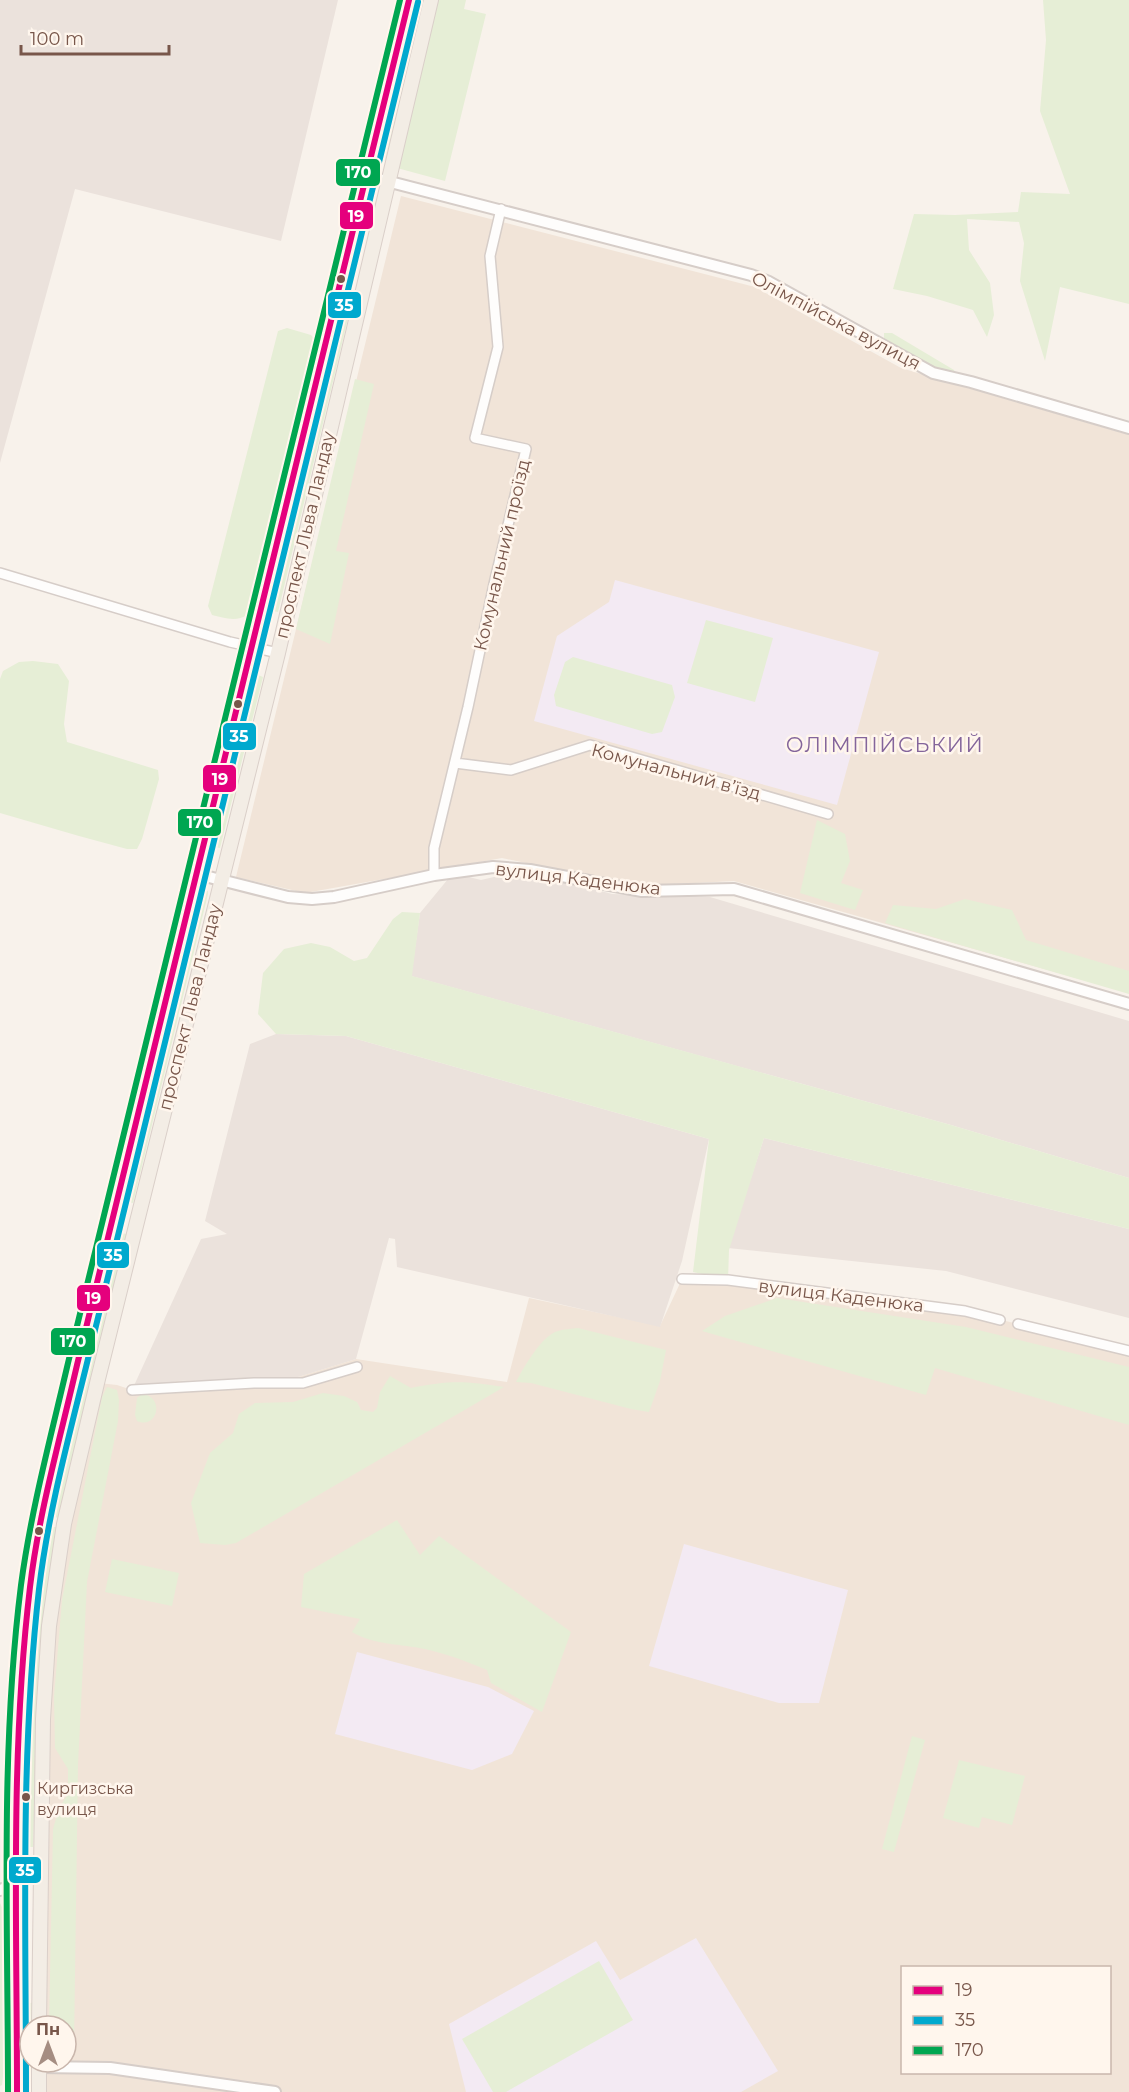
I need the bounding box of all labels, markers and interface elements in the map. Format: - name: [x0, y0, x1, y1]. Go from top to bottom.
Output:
- scale bar: [21, 18, 170, 56]
- text: 100 m: [30, 28, 84, 50]
- line badge: 170: [335, 158, 381, 187]
- text: 170: [345, 163, 371, 182]
- line badge: 19: [339, 201, 374, 230]
- text: 19: [348, 207, 364, 226]
- street label: Олімпійська вулиця: [748, 267, 924, 375]
- unlabelled marker: [335, 273, 347, 285]
- line badge: 35: [327, 291, 362, 319]
- text: 35: [334, 296, 354, 315]
- street label: проспект Льва Ландау: [270, 429, 340, 641]
- street label: Комунальний проїзд: [469, 457, 535, 653]
- unlabelled marker: [232, 698, 244, 710]
- line badge: 35: [222, 722, 257, 751]
- text: 35: [229, 727, 249, 746]
- district label: ОЛІМПІЙСЬКИЙ: [786, 732, 984, 757]
- street label: Комунальний в’їзд: [589, 739, 763, 805]
- line badge: 19: [202, 764, 237, 793]
- text: 19: [212, 770, 228, 789]
- line badge: 170: [177, 808, 222, 837]
- text: 170: [187, 813, 213, 832]
- street label: вулиця Каденюка: [494, 858, 662, 900]
- street label: проспект Льва Ландау: [154, 901, 226, 1113]
- line badge: 35: [96, 1241, 130, 1269]
- text: 35: [103, 1246, 123, 1265]
- street label: вулиця Каденюка: [757, 1275, 925, 1317]
- line badge: 19: [76, 1284, 111, 1312]
- text: 19: [85, 1289, 101, 1308]
- line badge: 170: [50, 1327, 96, 1356]
- text: 170: [60, 1332, 86, 1351]
- unlabelled marker: [33, 1525, 45, 1537]
- place label: Киргизська вулиця: [37, 1779, 134, 1819]
- marker: Киргизська вулиця: [20, 1791, 32, 1803]
- line badge: 35: [8, 1856, 42, 1884]
- text: 35: [15, 1861, 35, 1880]
- legend: [901, 1966, 1111, 2074]
- text: 19: [955, 1979, 972, 2001]
- text: 35: [955, 2009, 975, 2031]
- north arrow: [18, 2014, 78, 2074]
- text: Пн: [36, 2020, 60, 2039]
- text: 170: [955, 2039, 984, 2061]

